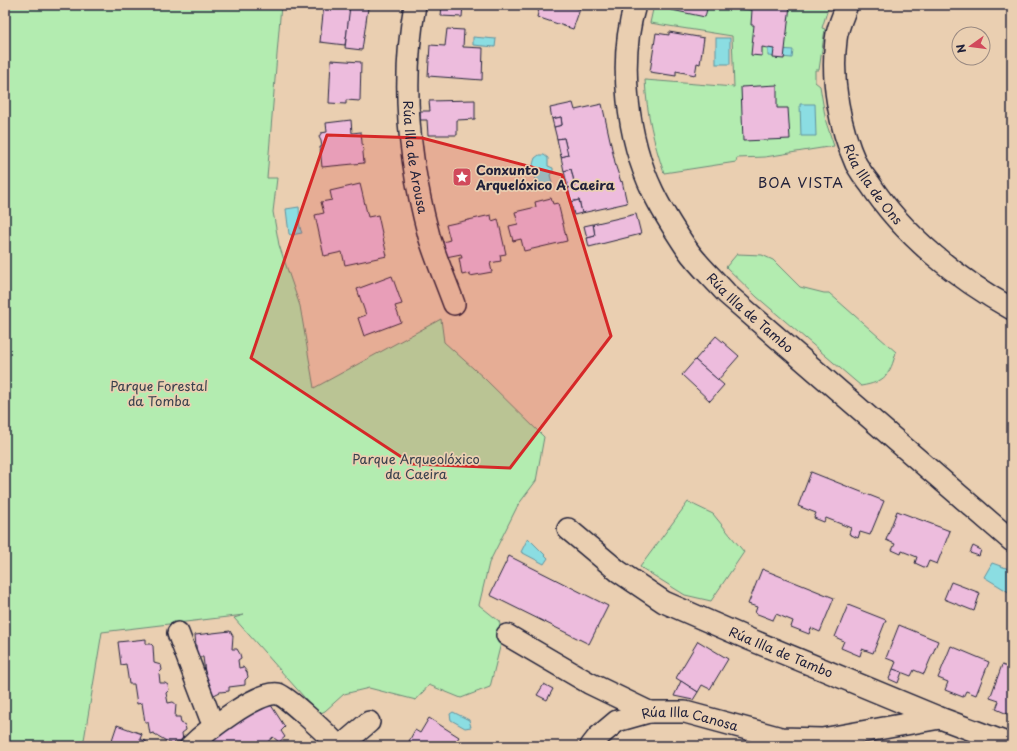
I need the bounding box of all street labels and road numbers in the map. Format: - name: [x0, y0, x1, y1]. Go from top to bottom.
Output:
- street label: Rúa Illa de Arousa: [399, 100, 433, 216]
- street label: Rúa Illa de Ons: [840, 141, 907, 228]
- street label: Rúa Illa de Tambo: [703, 268, 798, 357]
- street label: Rúa Illa de Tambo: [726, 621, 836, 682]
- street label: Rúa Illa Canosa: [639, 702, 741, 735]

